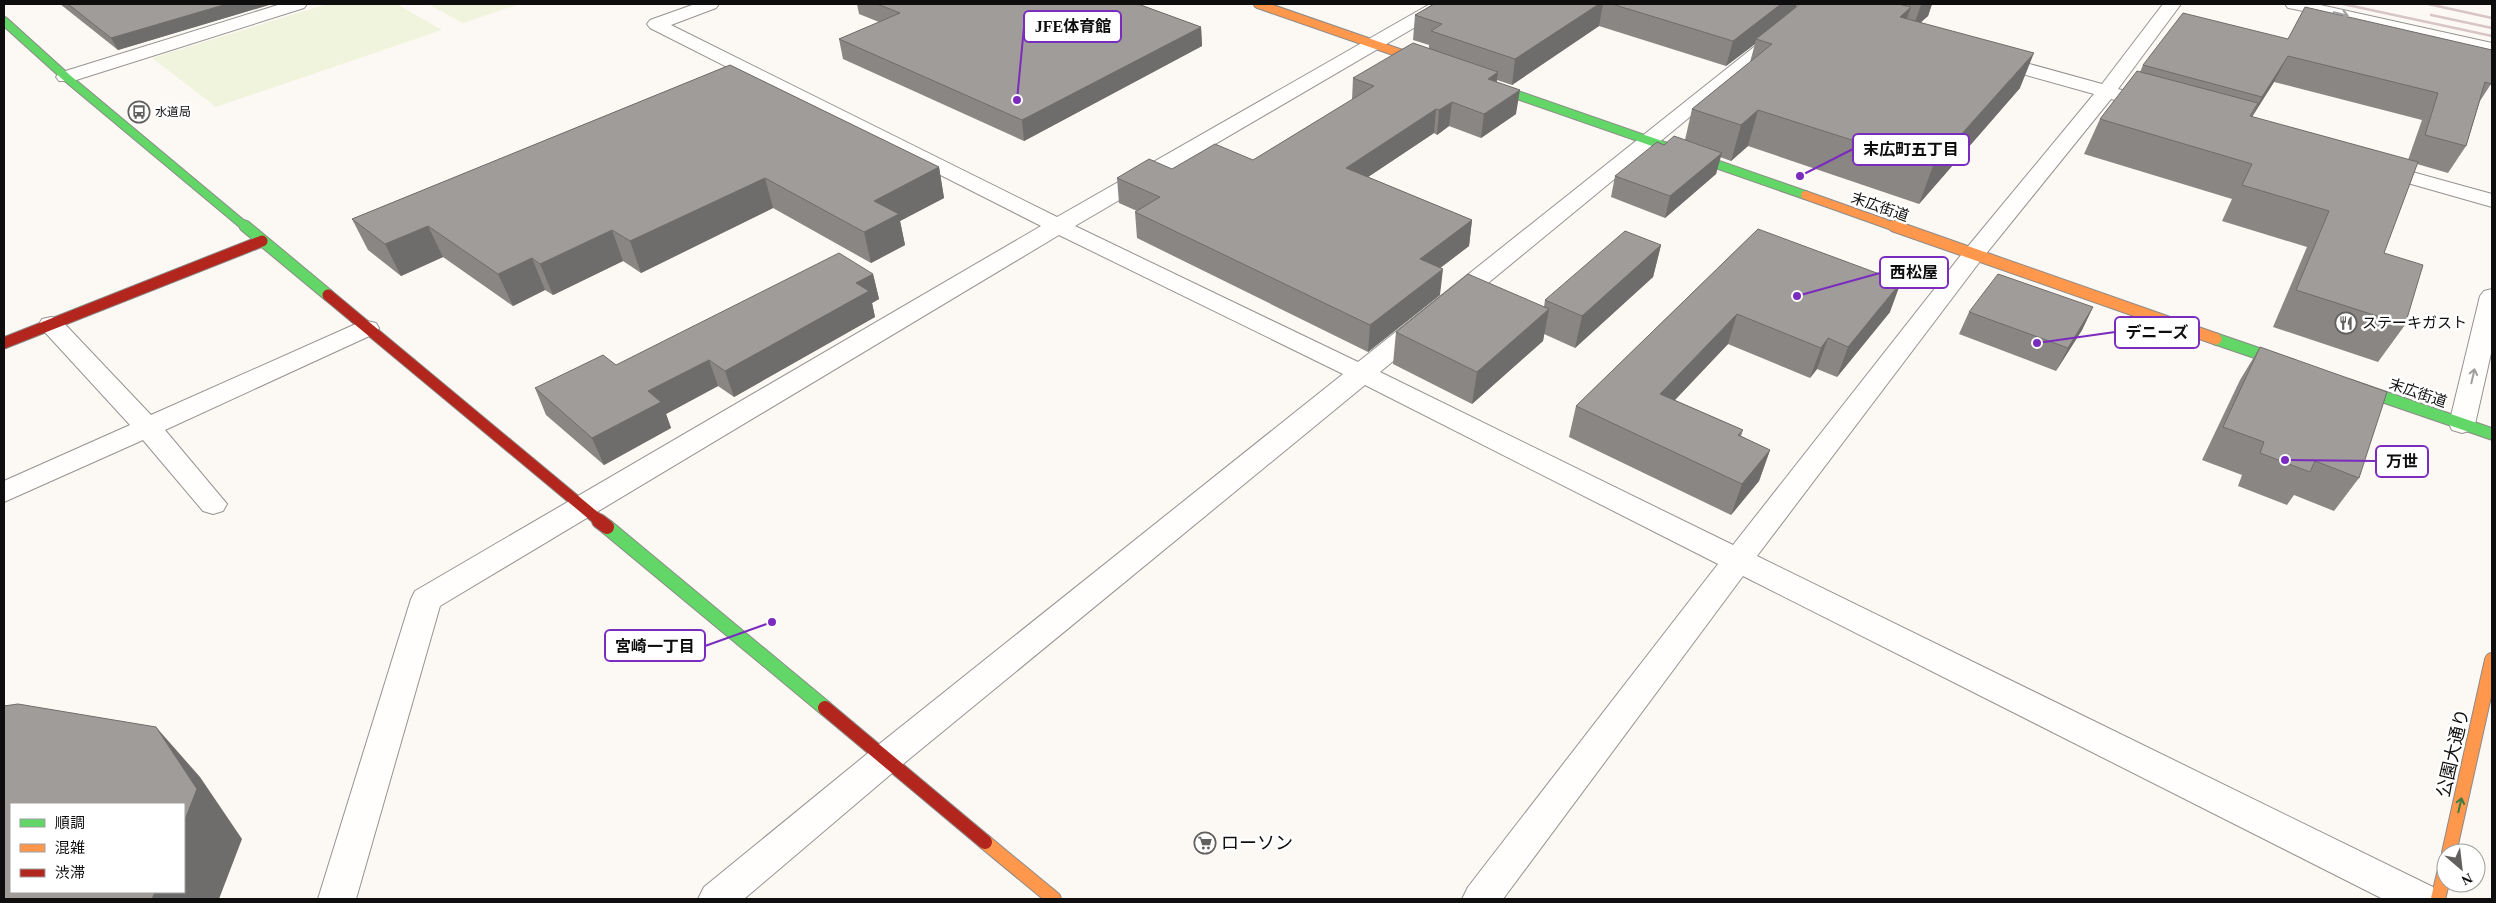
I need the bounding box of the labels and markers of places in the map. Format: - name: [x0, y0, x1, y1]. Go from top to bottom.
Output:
- callout: JFE体育館: [1024, 11, 1121, 42]
- bus stop icon: 水道局: [127, 100, 151, 124]
- place label: 水道局: [155, 105, 191, 119]
- callout: 末広町五丁目: [1853, 134, 1969, 165]
- callout: 西松屋: [1880, 257, 1948, 288]
- restaurant icon: ステーキガスト: [2334, 311, 2358, 335]
- place label: ステーキガスト: [2362, 315, 2467, 331]
- callout: デニーズ: [2115, 317, 2199, 348]
- callout: 万世: [2376, 446, 2428, 477]
- callout: 宮崎一丁目: [605, 630, 705, 661]
- supermarket icon: ローソン: [1193, 831, 1217, 855]
- place label: ローソン: [1221, 833, 1293, 853]

